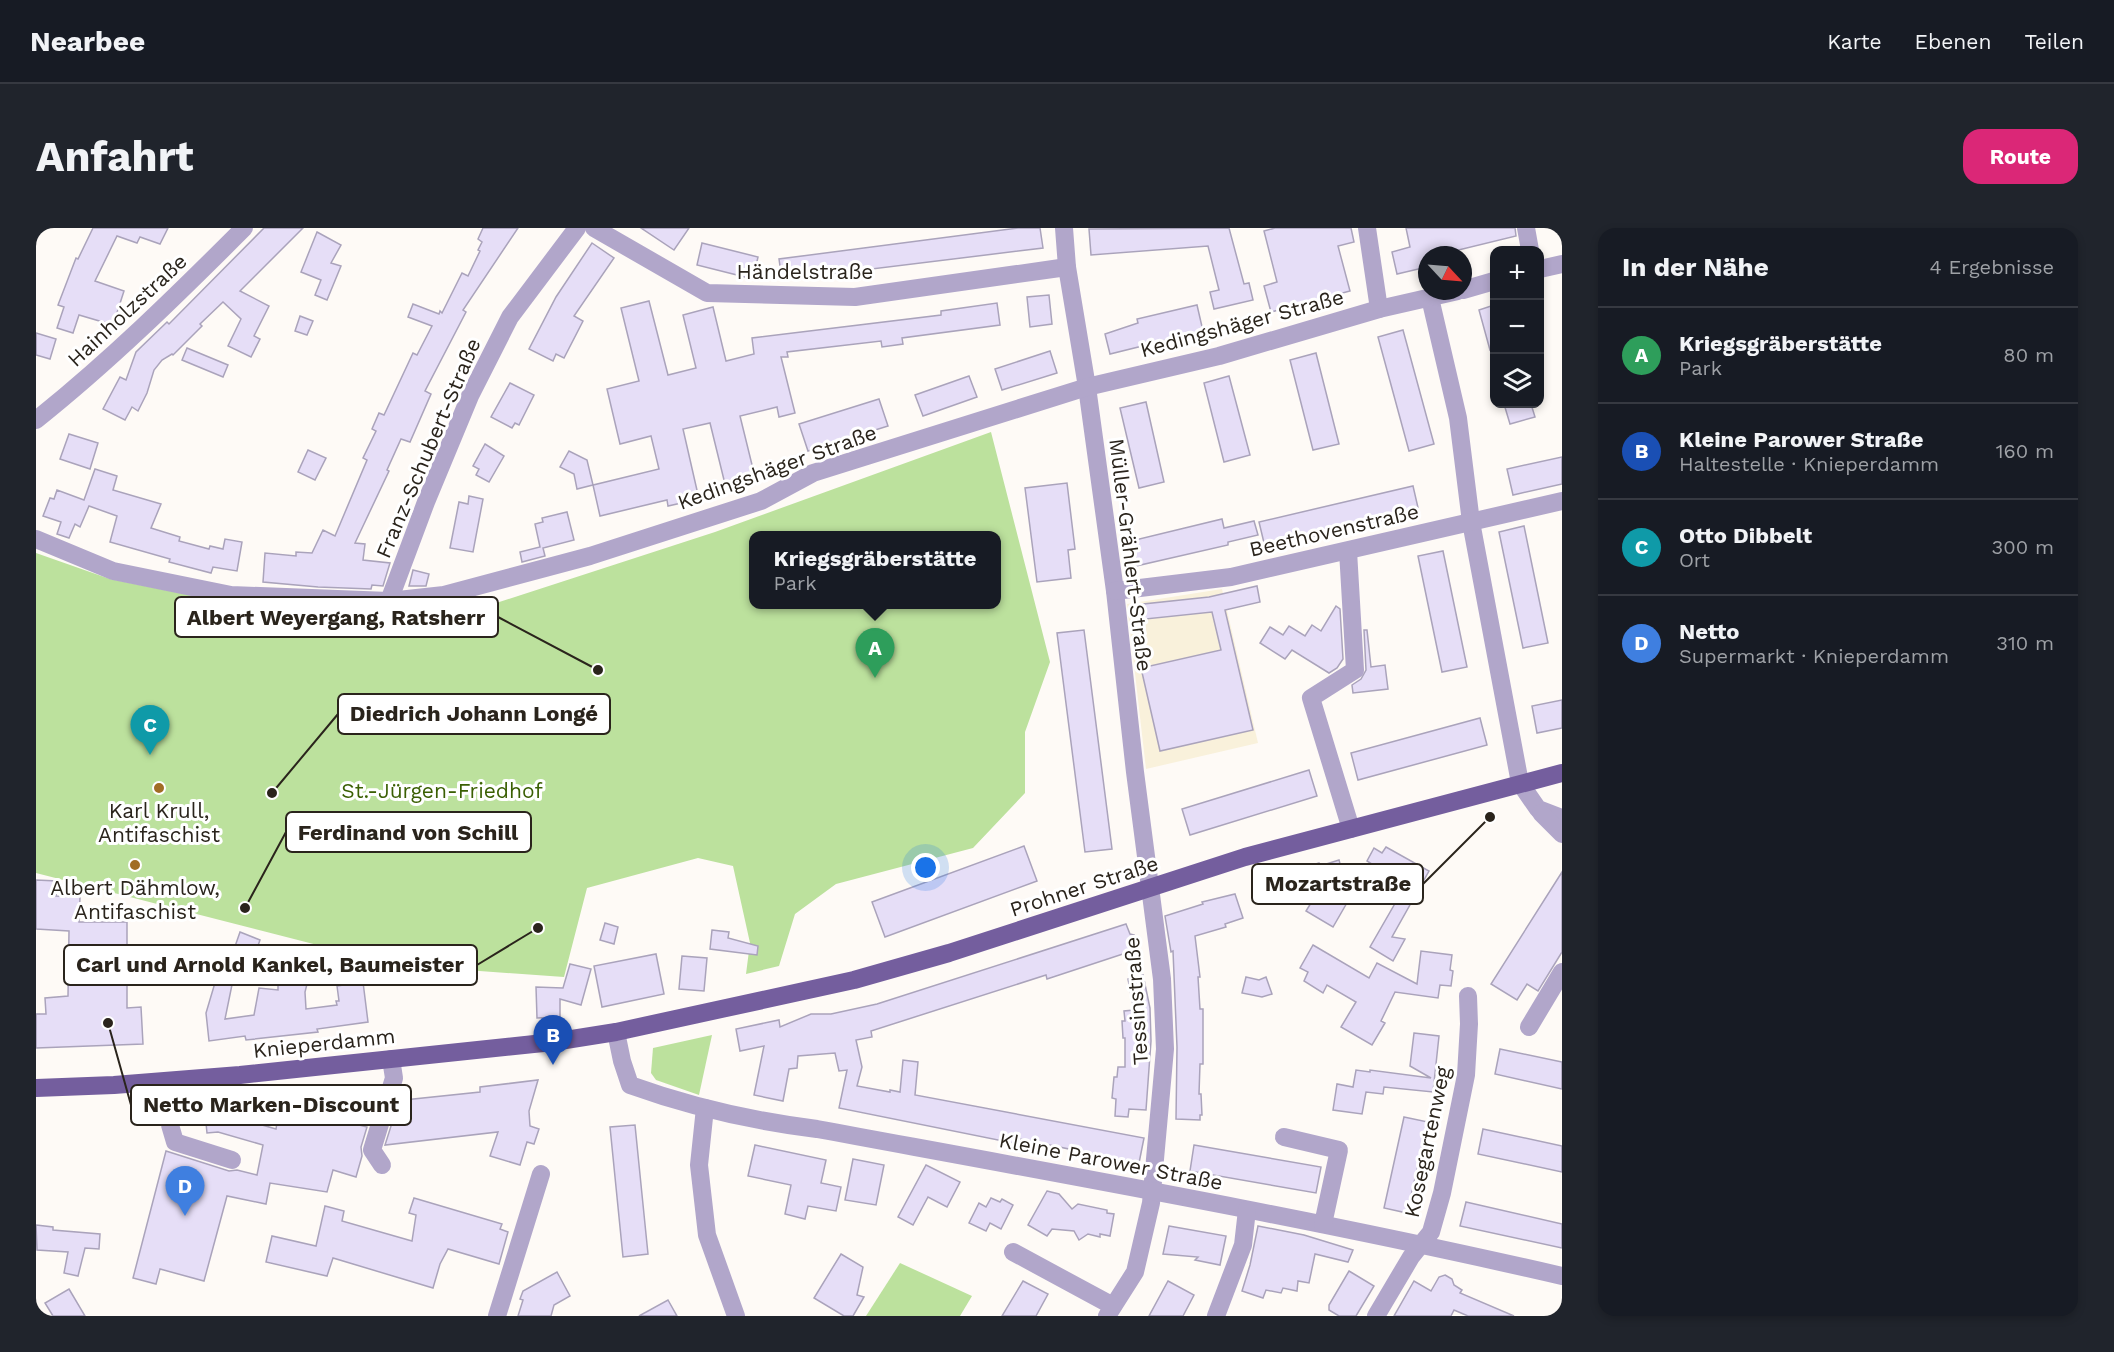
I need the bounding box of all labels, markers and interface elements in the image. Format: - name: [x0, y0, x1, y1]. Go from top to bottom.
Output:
- text: Nearbee: [30, 25, 145, 58]
- text: Karte: [1827, 29, 1882, 54]
- text: Ebenen: [1915, 29, 1991, 54]
- text: Teilen: [2024, 29, 2084, 54]
- button: Route: [1963, 129, 2078, 184]
- text: Anfahrt: [36, 132, 194, 181]
- north arrow: [1418, 246, 1472, 300]
- map controls: [1490, 246, 1544, 408]
- button: +: [1490, 246, 1544, 300]
- street label: Hainholzstraße: [62, 248, 192, 372]
- text: In der Nähe: [1622, 252, 1769, 282]
- text: 4 Ergebnisse: [1930, 255, 2054, 279]
- street label: Händelstraße: [737, 259, 873, 284]
- street label: Kedingshäger Straße: [1137, 284, 1347, 362]
- button: −: [1490, 300, 1544, 354]
- text: Kriegsgräberstätte: [1679, 331, 1882, 356]
- street label: Franz-Schubert-Straße: [370, 334, 486, 562]
- text: A: [1635, 343, 1648, 367]
- text: 80 m: [2003, 343, 2054, 367]
- button: layers: [1490, 354, 1544, 408]
- text: Park: [1679, 356, 1722, 380]
- street label: Kedingshäger Straße: [674, 419, 880, 515]
- text: Kleine Parower Straße: [1679, 427, 1923, 452]
- street label: Müller-Grählert-Straße: [1104, 437, 1158, 673]
- text: B: [1635, 439, 1648, 463]
- text: 160 m: [1996, 439, 2054, 463]
- text: Haltestelle · Knieperdamm: [1679, 452, 1939, 476]
- street label: Beethovenstraße: [1247, 498, 1421, 562]
- text: Otto Dibbelt: [1679, 523, 1812, 548]
- popup: [749, 531, 1001, 609]
- text: C: [1635, 535, 1648, 559]
- text: 300 m: [1992, 535, 2054, 559]
- text: Kriegsgräberstätte: [774, 546, 976, 571]
- text: Ort: [1679, 548, 1710, 572]
- text: Park: [774, 571, 817, 595]
- callout: Albert Weyergang, Ratsherr: [175, 597, 498, 637]
- text: Albert Weyergang, Ratsherr: [187, 605, 486, 630]
- text: Netto: [1679, 619, 1739, 644]
- pin: A: [856, 628, 894, 678]
- text: D: [1634, 631, 1649, 655]
- text: 310 m: [1996, 631, 2054, 655]
- text: Supermarkt · Knieperdamm: [1679, 644, 1949, 668]
- callout: Diedrich Johann Longé: [338, 694, 610, 734]
- text: Diedrich Johann Longé: [350, 701, 598, 726]
- pin: C: [130, 706, 170, 755]
- park label: St.-Jürgen-Friedhof: [341, 778, 543, 803]
- marker: Karl Krull, Antifaschist: [152, 781, 166, 795]
- place label: Karl Krull, Antifaschist: [98, 798, 220, 847]
- callout: Ferdinand von Schill: [286, 812, 531, 852]
- text: Ferdinand von Schill: [298, 820, 519, 845]
- street label: Prohner Straße: [1007, 850, 1161, 922]
- your location: [911, 853, 940, 882]
- marker: Albert Dähmlow, Antifaschist: [128, 858, 142, 872]
- callout: Mozartstraße: [1252, 864, 1423, 904]
- text: Mozartstraße: [1265, 871, 1411, 896]
- place label: Albert Dähmlow, Antifaschist: [50, 875, 220, 924]
- street label: Tessinstraße: [1119, 936, 1153, 1066]
- callout: Carl und Arnold Kankel, Baumeister: [64, 945, 477, 985]
- text: Carl und Arnold Kankel, Baumeister: [76, 952, 465, 977]
- pin: B: [534, 1016, 572, 1065]
- street label: Knieperdamm: [252, 1023, 396, 1063]
- street label: Kosegartenweg: [1399, 1063, 1455, 1220]
- callout: Netto Marken-Discount: [131, 1085, 411, 1125]
- text: Netto Marken-Discount: [143, 1092, 400, 1117]
- street label: Kleine Parower Straße: [997, 1127, 1225, 1195]
- pin: D: [166, 1166, 204, 1216]

